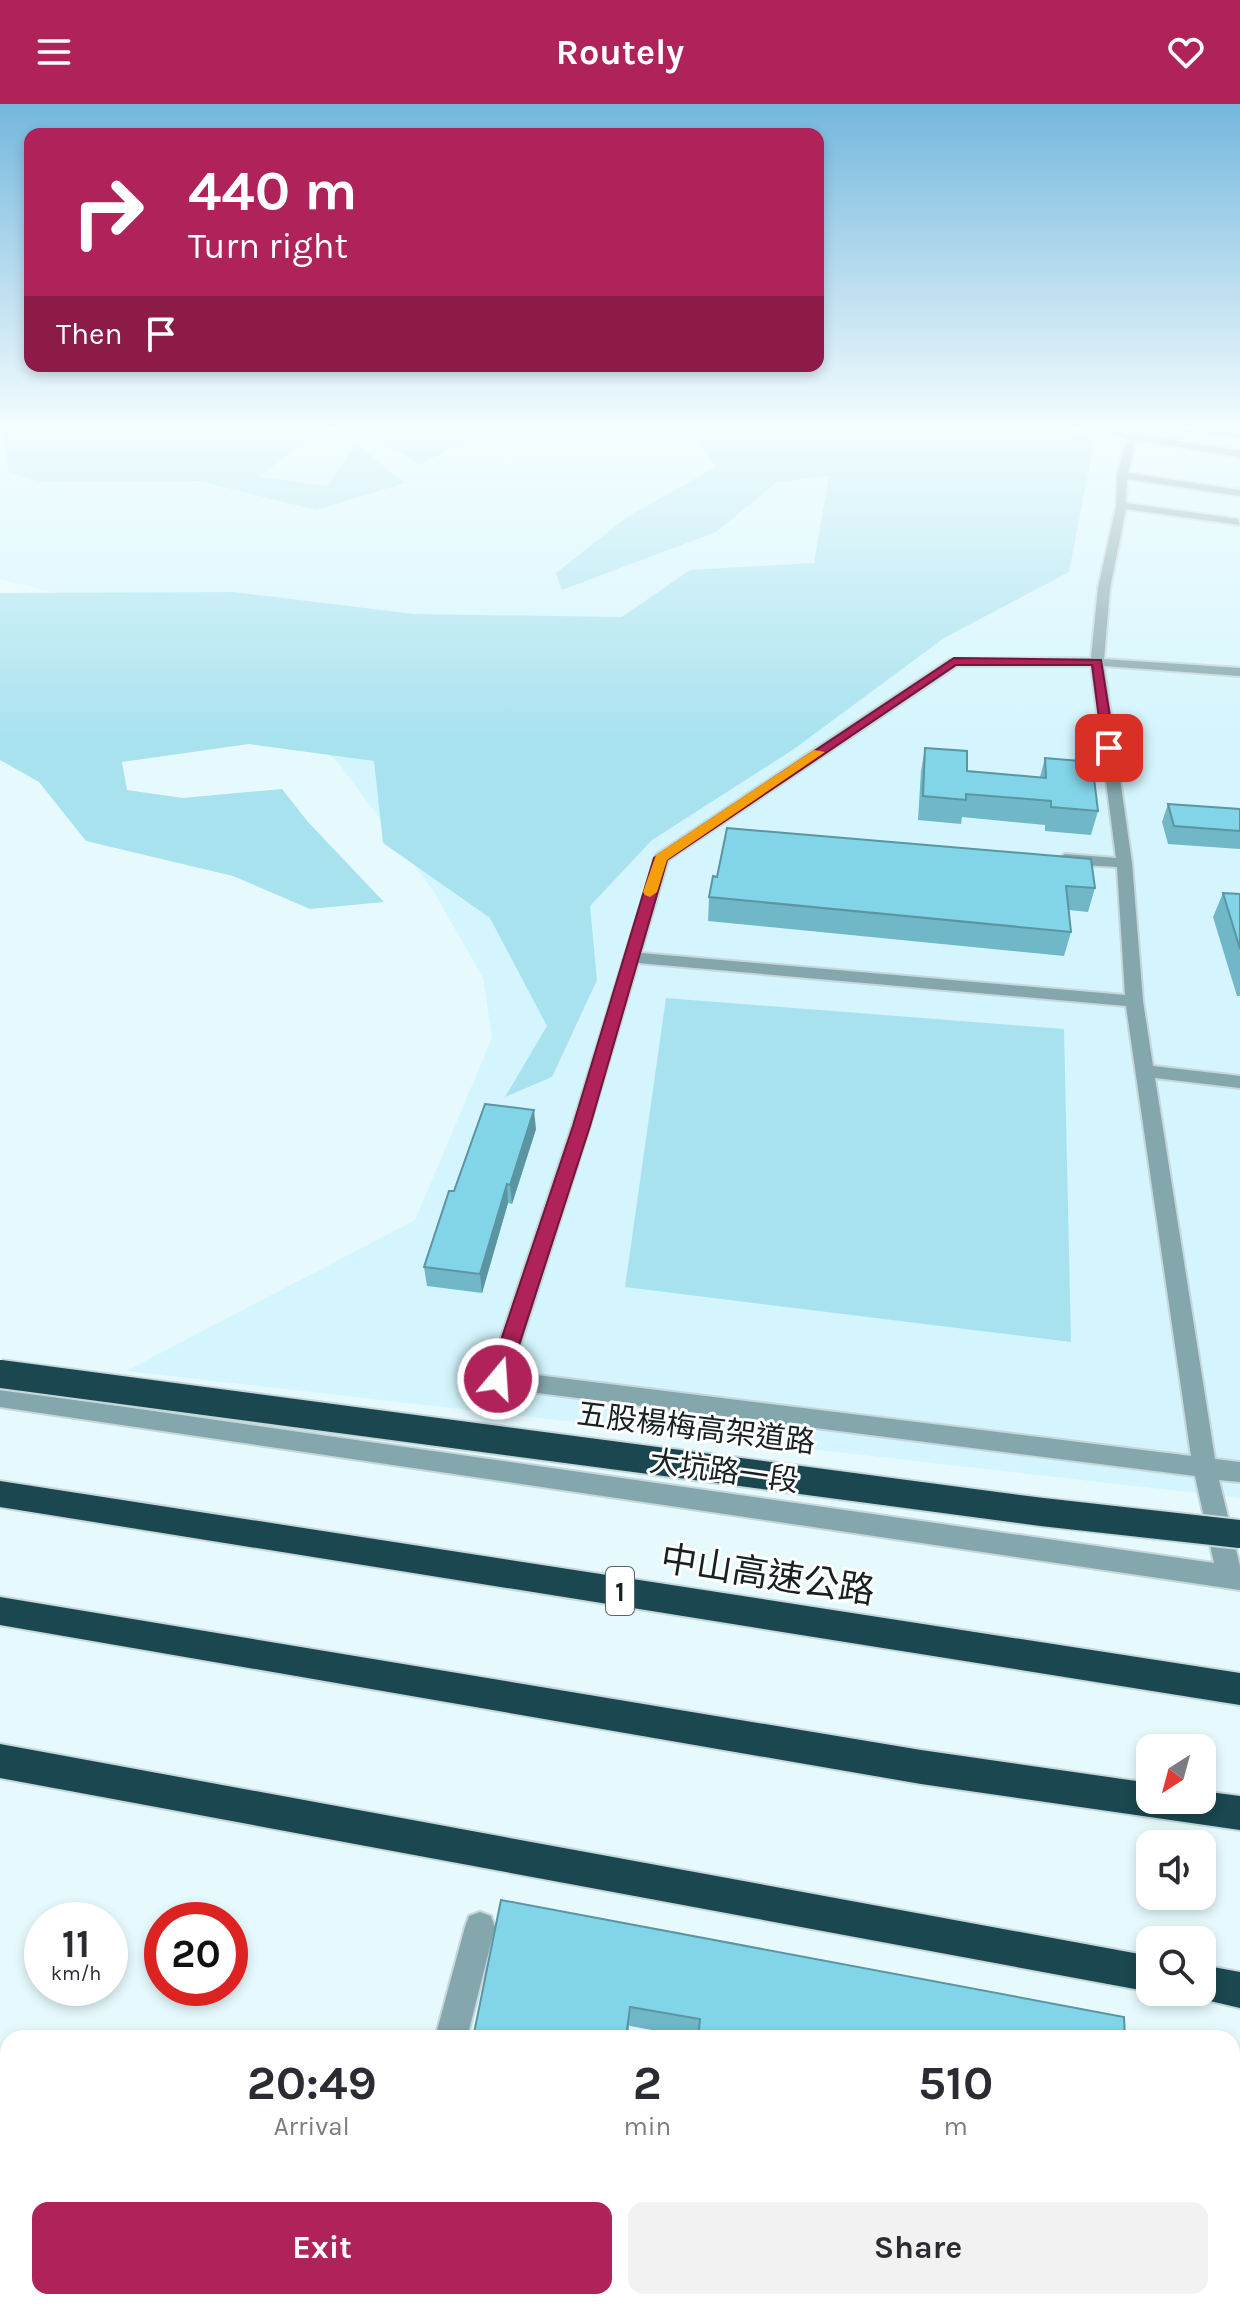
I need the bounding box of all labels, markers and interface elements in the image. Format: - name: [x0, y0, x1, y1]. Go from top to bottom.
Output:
- icon: menu: [32, 30, 76, 74]
- icon: heart: [1164, 30, 1208, 74]
- text: Routely: [556, 31, 684, 73]
- text: 440 m: [188, 158, 357, 223]
- icon: right: [56, 160, 160, 264]
- text: Turn right: [188, 225, 348, 267]
- icon: arrive: [139, 312, 183, 356]
- text: Then: [56, 316, 123, 352]
- pin: [1075, 714, 1143, 782]
- icon: arrive: [1087, 726, 1131, 770]
- position arrow: [456, 1337, 540, 1421]
- street label: 五股楊梅高架道路: [575, 1396, 817, 1460]
- street label: 大坑路一段: [647, 1443, 801, 1499]
- street label: 中山高速公路: [658, 1537, 878, 1613]
- road number: 1: [606, 1567, 634, 1615]
- north arrow: [1136, 1734, 1216, 1814]
- map controls: [1136, 1734, 1216, 2006]
- button: sound: [1136, 1830, 1216, 1910]
- speed limit sign: 20: [144, 1902, 248, 2006]
- text: 11: [62, 1920, 90, 1967]
- button: search: [1136, 1926, 1216, 2006]
- text: km/h: [51, 1962, 101, 1985]
- text: 20:49: [247, 2055, 377, 2111]
- text: 2: [633, 2055, 662, 2111]
- text: 510: [918, 2055, 993, 2111]
- text: Arrival: [274, 2111, 350, 2142]
- text: min: [624, 2111, 671, 2142]
- text: m: [943, 2111, 968, 2142]
- button: Exit: [32, 2202, 612, 2294]
- button: Share: [628, 2202, 1208, 2294]

